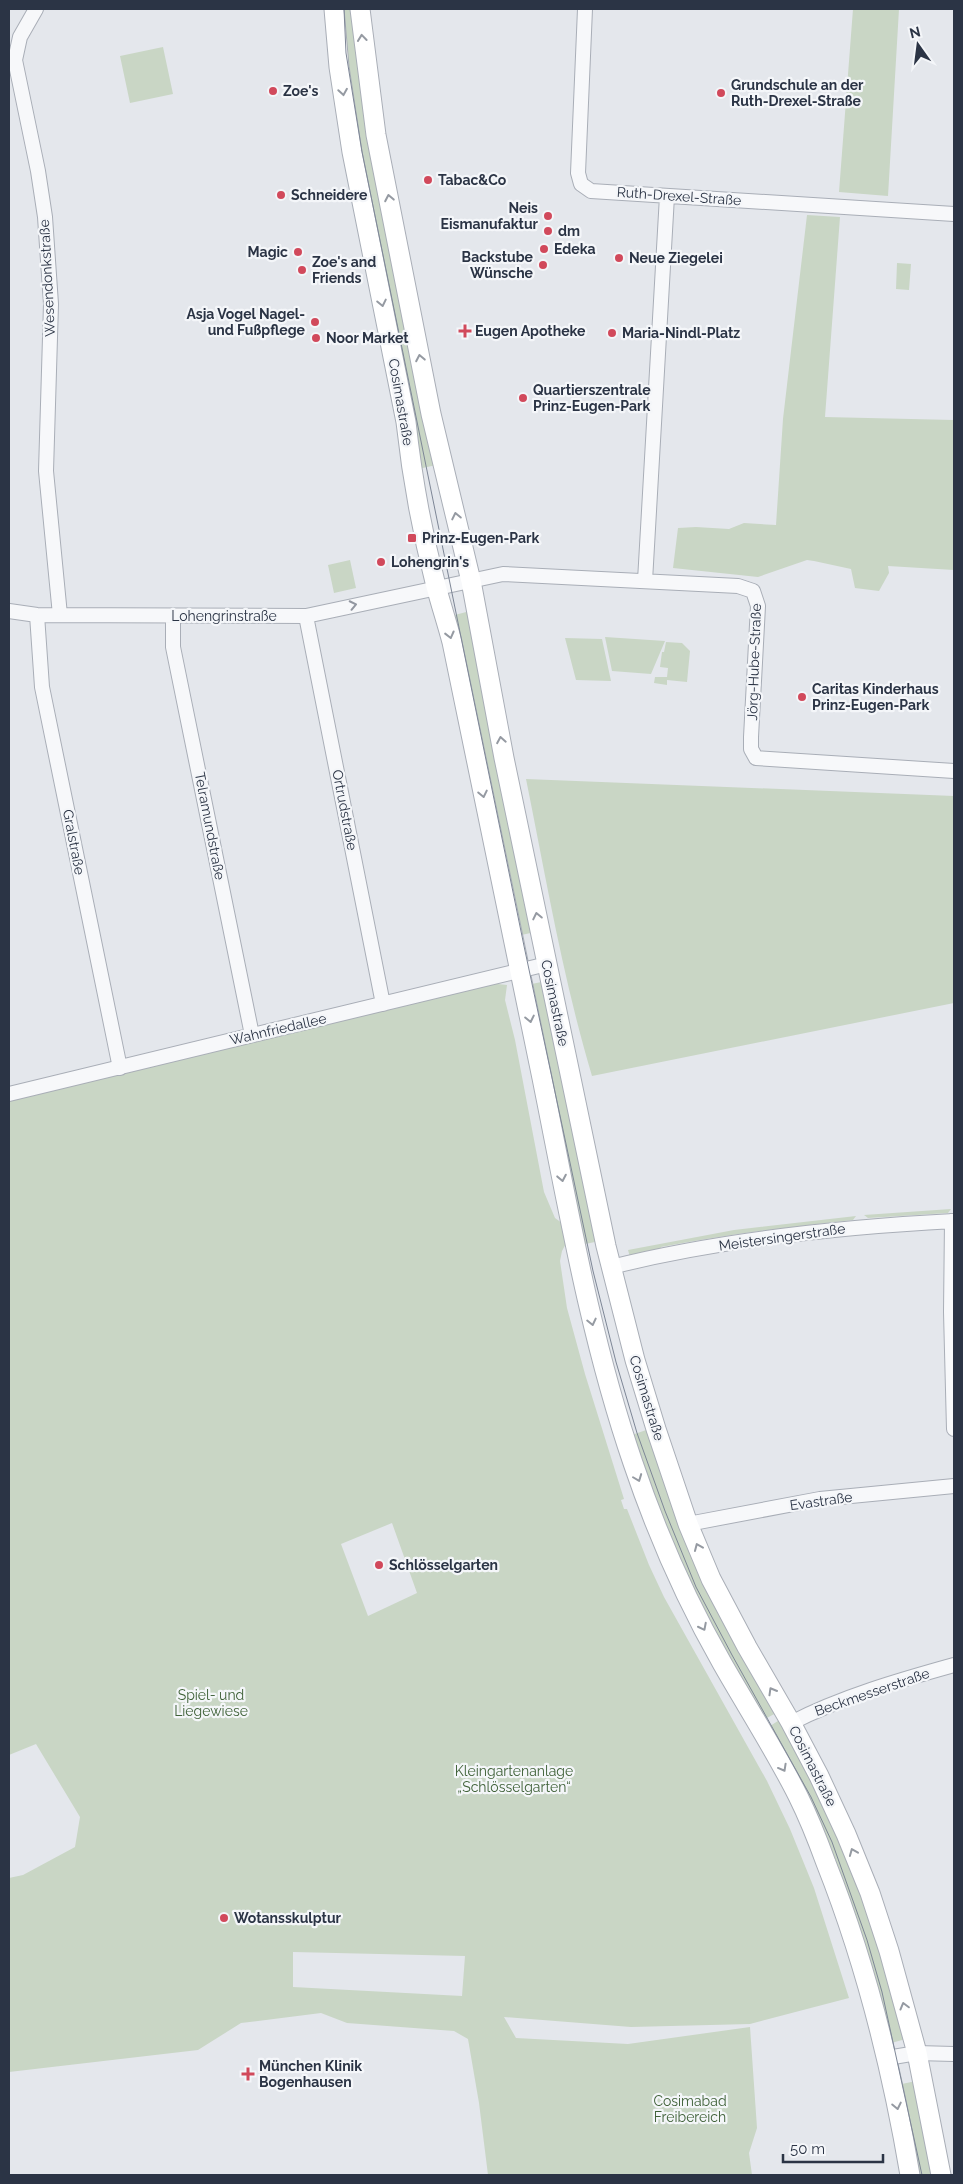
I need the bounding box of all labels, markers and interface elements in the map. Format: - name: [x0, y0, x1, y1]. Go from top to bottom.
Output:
- north arrow: [893, 20, 943, 70]
- text: N: [908, 23, 922, 41]
- one-way arrow: [357, 34, 368, 42]
- place label: Grundschule an der Ruth-Drexel-Straße: [731, 77, 864, 109]
- place label: Zoe's: [283, 83, 318, 99]
- marker: Zoe's: [267, 85, 279, 97]
- marker: Grundschule an der Ruth-Drexel-Straße: [715, 87, 727, 99]
- one-way arrow: [337, 88, 348, 96]
- place label: Tabac&Co: [438, 172, 507, 188]
- marker: Tabac&Co: [422, 174, 434, 186]
- street label: Ruth-Drexel-Straße: [616, 184, 742, 208]
- place label: Schneidere: [291, 187, 368, 203]
- marker: Schneidere: [275, 189, 287, 201]
- one-way arrow: [384, 194, 395, 202]
- place label: Neis Eismanufaktur: [440, 200, 539, 232]
- marker: Neis Eismanufaktur: [542, 210, 554, 222]
- street label: Wesendonkstraße: [36, 219, 58, 337]
- place label: dm: [558, 223, 580, 239]
- marker: dm: [542, 225, 554, 237]
- place label: Edeka: [554, 241, 595, 257]
- marker: Edeka: [538, 243, 550, 255]
- place label: Magic: [248, 244, 288, 260]
- marker: Magic: [292, 246, 304, 258]
- place label: Backstube Wünsche: [462, 249, 534, 281]
- place label: Neue Ziegelei: [629, 250, 723, 266]
- marker: Neue Ziegelei: [613, 252, 625, 264]
- place label: Zoe's and Friends: [312, 254, 376, 286]
- marker: Backstube Wünsche: [537, 259, 549, 271]
- marker: Zoe's and Friends: [296, 264, 308, 276]
- one-way arrow: [376, 299, 386, 308]
- place label: Asja Vogel Nagel- und Fußpflege: [186, 306, 306, 338]
- marker: Asja Vogel Nagel- und Fußpflege: [309, 316, 321, 328]
- place label: Eugen Apotheke: [475, 323, 586, 339]
- marker: Eugen Apotheke: [459, 325, 471, 337]
- place label: Maria-Nindl-Platz: [622, 325, 740, 341]
- marker: Maria-Nindl-Platz: [606, 327, 618, 339]
- place label: Noor Market: [326, 330, 409, 346]
- marker: Noor Market: [310, 332, 322, 344]
- one-way arrow: [416, 353, 426, 362]
- street label: Cosimastraße: [385, 357, 417, 447]
- place label: Quartierszentrale Prinz-Eugen-Park: [533, 382, 651, 414]
- marker: Quartierszentrale Prinz-Eugen-Park: [517, 392, 529, 404]
- one-way arrow: [451, 512, 462, 520]
- place label: Prinz-Eugen-Park: [422, 530, 539, 546]
- marker: Prinz-Eugen-Park: [406, 532, 418, 544]
- place label: Lohengrin's: [391, 554, 469, 570]
- marker: Lohengrin's: [375, 556, 387, 568]
- one-way arrow: [349, 600, 358, 611]
- street label: Jörg-Hube-Straße: [744, 603, 764, 721]
- street label: Lohengrinstraße: [171, 608, 277, 624]
- one-way arrow: [445, 630, 455, 638]
- place label: Caritas Kinderhaus Prinz-Eugen-Park: [812, 681, 939, 713]
- marker: Caritas Kinderhaus Prinz-Eugen-Park: [796, 691, 808, 703]
- one-way arrow: [496, 735, 506, 744]
- street label: Ortrudstraße: [329, 768, 361, 852]
- street label: Telramundstraße: [192, 771, 228, 881]
- one-way arrow: [477, 789, 488, 798]
- street label: Gralstraße: [60, 808, 88, 876]
- one-way arrow: [532, 912, 543, 921]
- street label: Cosimastraße: [538, 958, 572, 1048]
- street label: Wahnfriedallee: [228, 1010, 328, 1048]
- one-way arrow: [524, 1014, 534, 1023]
- one-way arrow: [556, 1174, 567, 1183]
- street label: Meistersingerstraße: [718, 1220, 846, 1254]
- one-way arrow: [587, 1317, 597, 1326]
- street label: Cosimastraße: [626, 1354, 668, 1442]
- one-way arrow: [632, 1473, 642, 1482]
- street label: Evastraße: [789, 1489, 853, 1513]
- one-way arrow: [693, 1543, 704, 1552]
- place label: Schlösselgarten: [389, 1557, 498, 1573]
- marker: Schlösselgarten: [373, 1559, 385, 1571]
- one-way arrow: [697, 1621, 707, 1630]
- street label: Beckmesserstraße: [813, 1665, 931, 1719]
- park label: Spiel- und Liegewiese: [174, 1687, 248, 1719]
- one-way arrow: [769, 1687, 779, 1696]
- street label: Cosimastraße: [786, 1723, 840, 1809]
- park label: Kleingartenanlage „Schlösselgarten“: [455, 1763, 573, 1795]
- one-way arrow: [777, 1763, 787, 1772]
- one-way arrow: [849, 1848, 859, 1856]
- place label: Wotansskulptur: [234, 1910, 342, 1926]
- marker: Wotansskulptur: [218, 1912, 230, 1924]
- one-way arrow: [899, 2001, 910, 2010]
- place label: München Klinik Bogenhausen: [259, 2058, 362, 2090]
- marker: München Klinik Bogenhausen: [241, 2067, 255, 2081]
- park label: Cosimabad Freibereich: [653, 2093, 727, 2125]
- one-way arrow: [891, 2101, 901, 2110]
- scale bar: [783, 2132, 883, 2164]
- text: 50 m: [790, 2140, 825, 2158]

